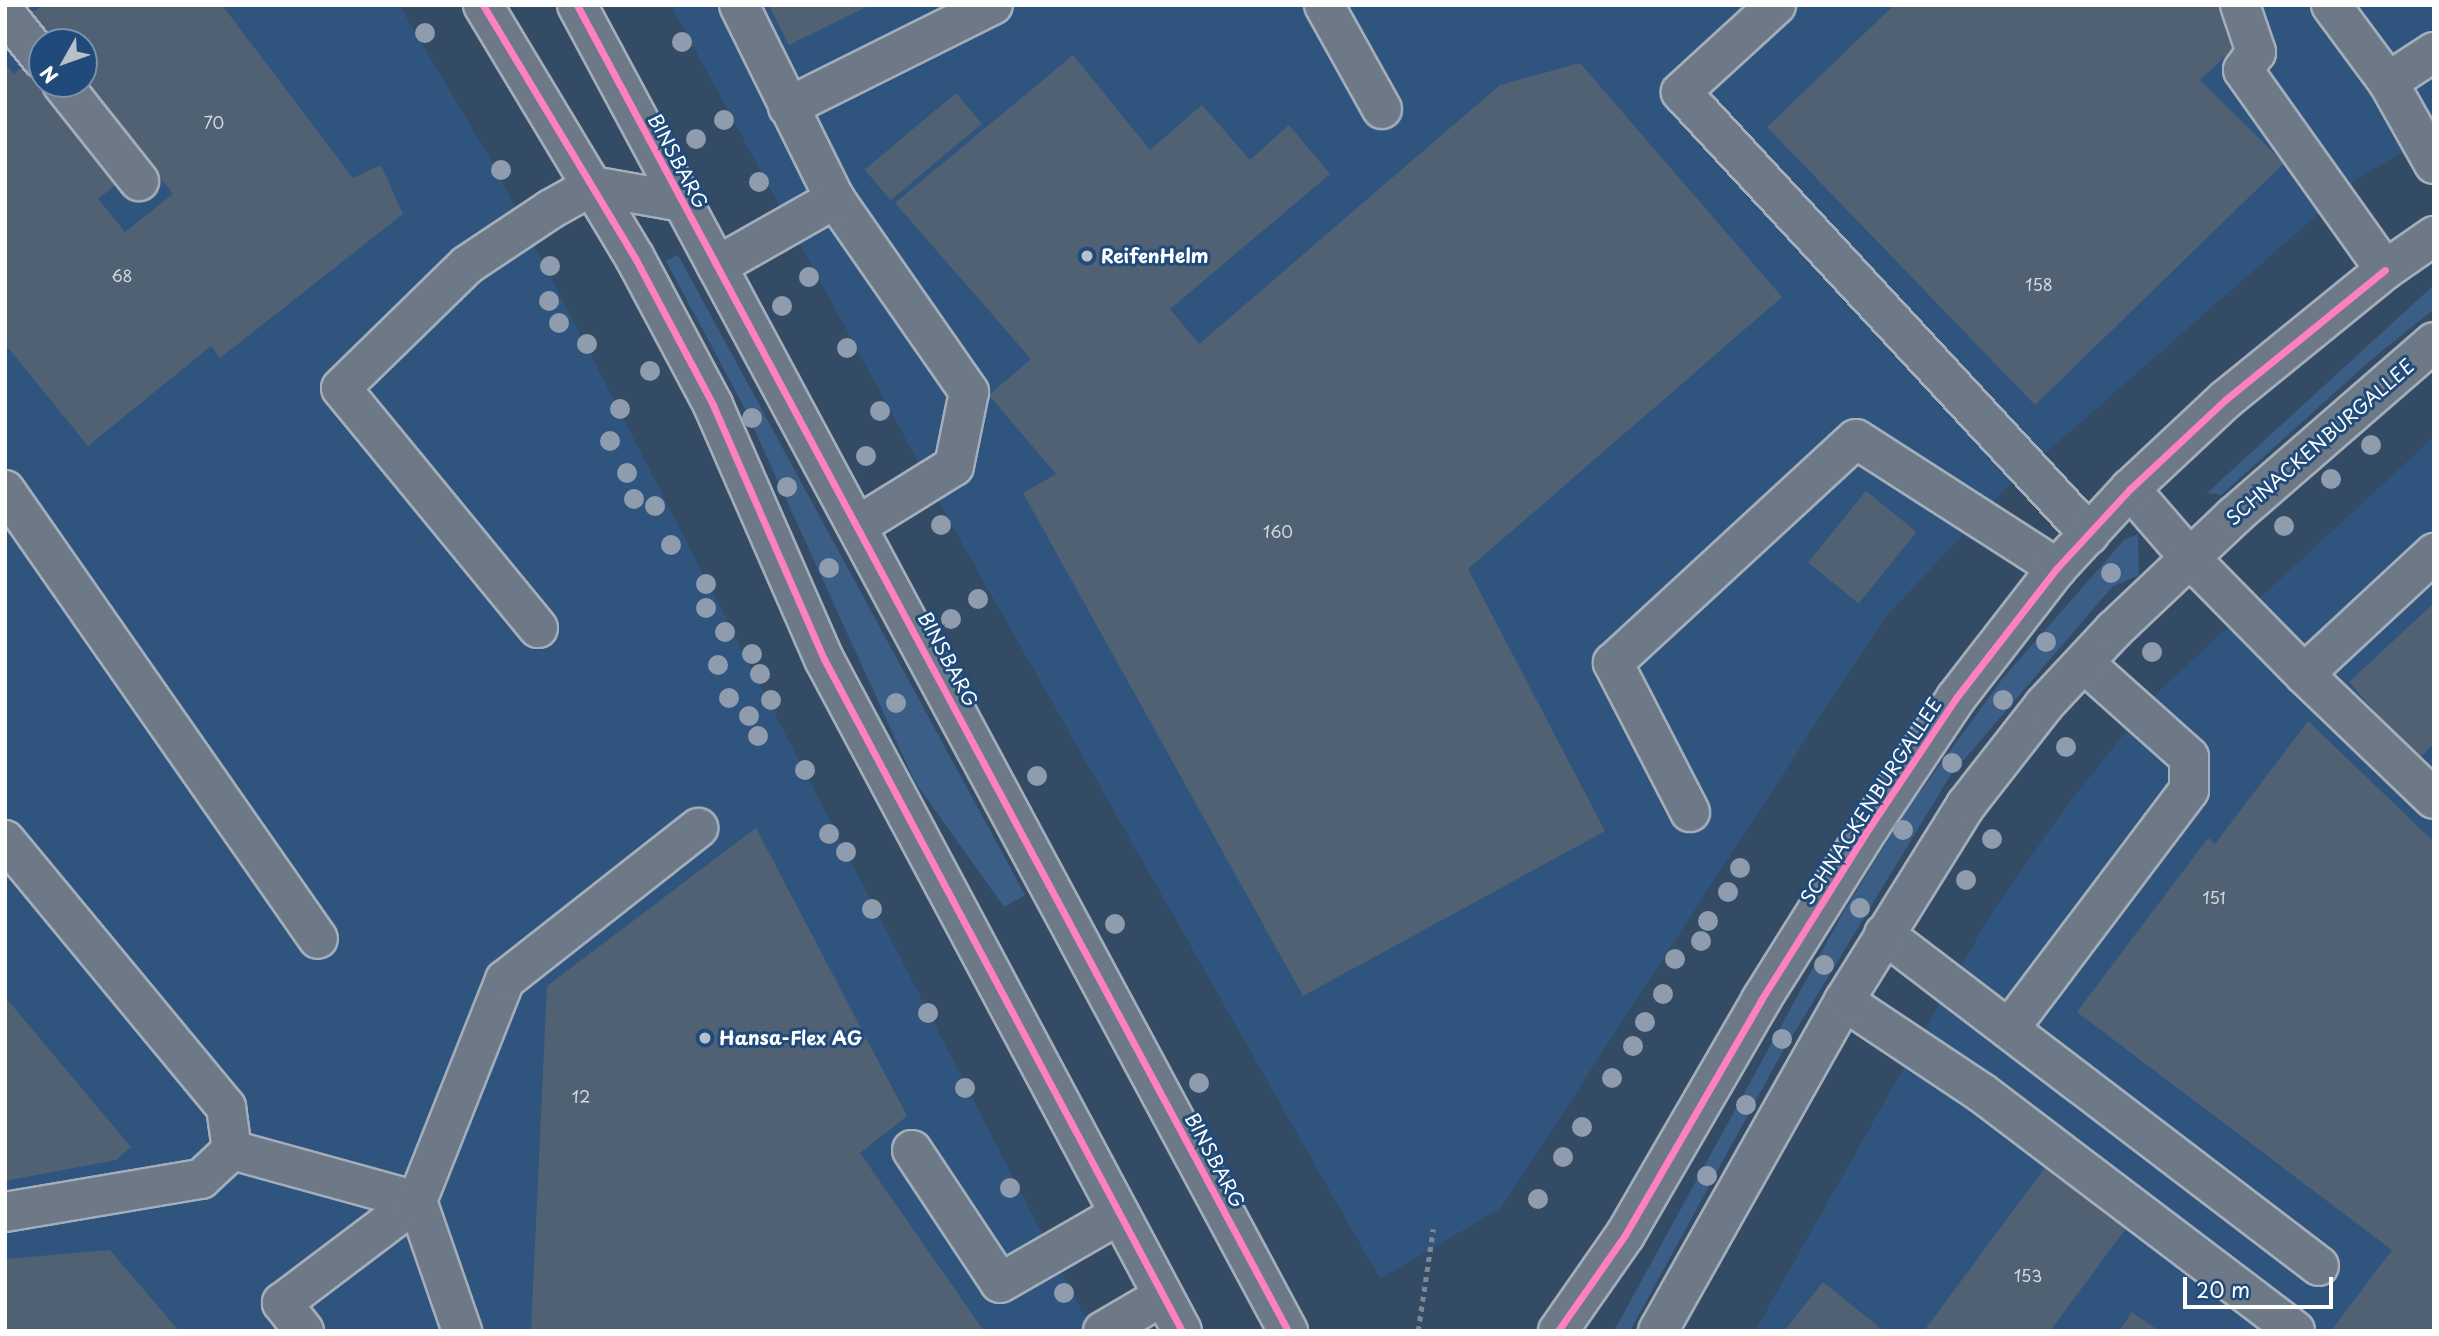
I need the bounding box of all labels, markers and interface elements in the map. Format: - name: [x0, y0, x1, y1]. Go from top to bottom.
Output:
- north arrow: [28, 28, 98, 98]
- text: N: [33, 60, 64, 90]
- street label: BINSBARG: [644, 110, 712, 212]
- house number: 70: [204, 112, 224, 132]
- place label: ReifenHelm: [1101, 245, 1208, 267]
- marker: ReifenHelm: [1079, 248, 1095, 264]
- house number: 68: [111, 265, 133, 285]
- house number: 158: [2025, 274, 2053, 294]
- street label: SCHNACKENBURGALLEE: [2221, 354, 2419, 530]
- house number: 160: [1263, 521, 1293, 541]
- street label: BINSBARG: [914, 608, 982, 710]
- street label: SCHNACKENBURGALLEE: [1796, 693, 1946, 909]
- house number: 151: [2202, 887, 2226, 907]
- place label: Hansa-Flex AG: [719, 1027, 865, 1049]
- marker: Hansa-Flex AG: [697, 1030, 713, 1046]
- house number: 12: [572, 1086, 590, 1106]
- street label: BINSBARG: [1181, 1109, 1249, 1211]
- scale bar: [2187, 1262, 2338, 1306]
- house number: 153: [2014, 1265, 2042, 1285]
- text: 20 m: [2196, 1273, 2250, 1305]

